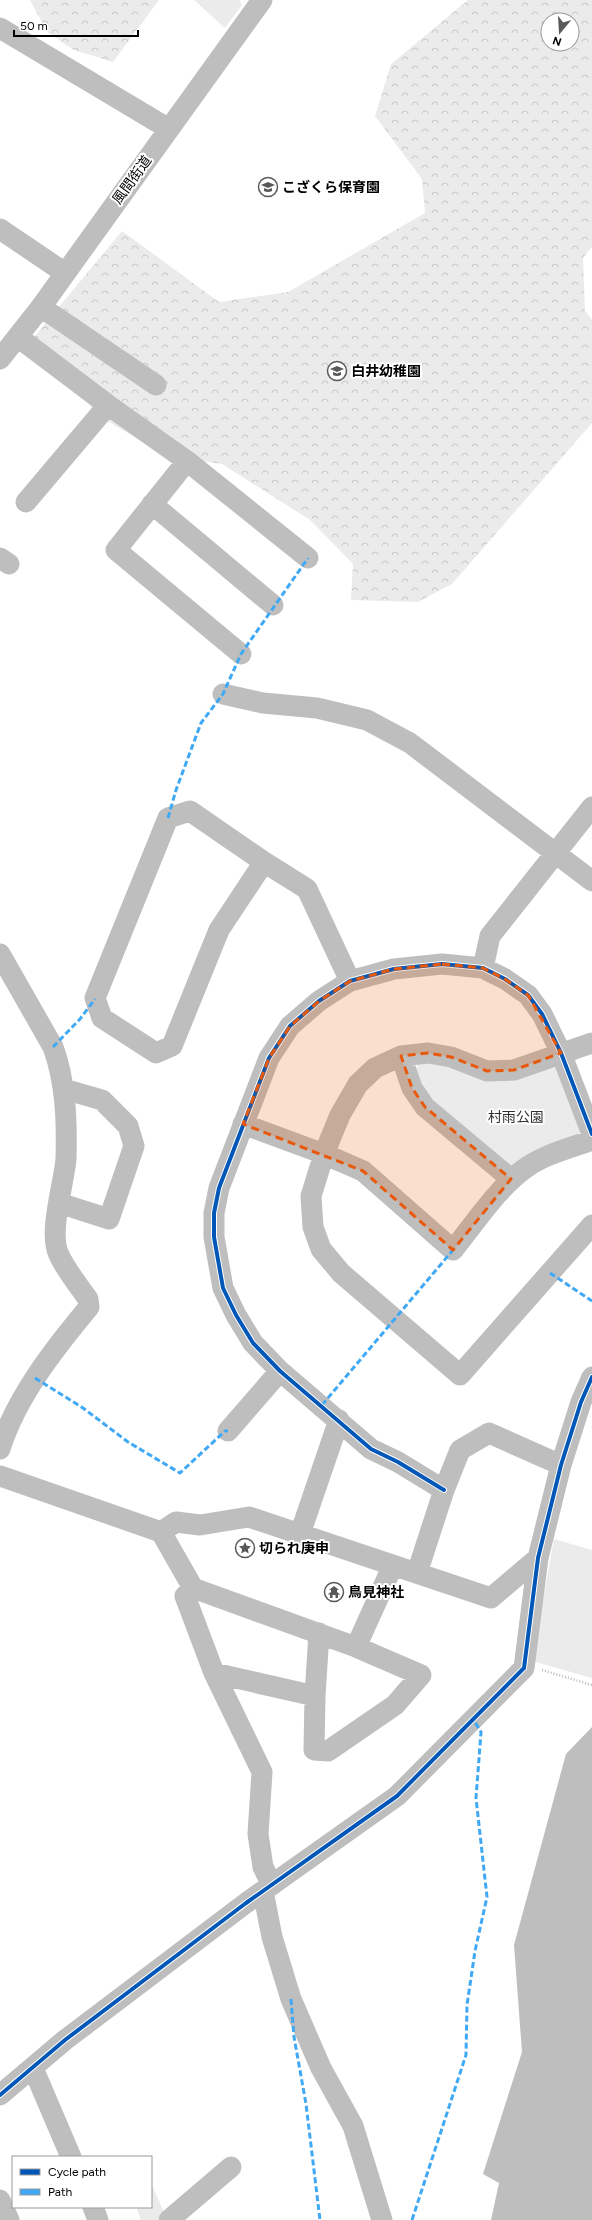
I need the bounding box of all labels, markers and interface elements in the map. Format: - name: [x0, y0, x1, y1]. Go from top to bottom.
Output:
- scale bar: [14, 12, 138, 38]
- north arrow: [540, 12, 580, 52]
- text: 50 m: [20, 19, 48, 33]
- text: N: [551, 34, 563, 49]
- street label: 風間街道: [109, 152, 155, 208]
- school or university icon: こざくら保育園: [257, 176, 279, 198]
- place label: こざくら保育園: [282, 179, 380, 196]
- school or university icon: 白井幼稚園: [326, 360, 348, 382]
- place label: 白井幼稚園: [351, 363, 421, 380]
- park label: 村雨公園: [488, 1109, 544, 1126]
- place icon: 切られ庚申: [234, 1537, 256, 1559]
- place label: 切られ庚申: [259, 1540, 329, 1557]
- temple icon: 鳥見神社: [323, 1581, 345, 1603]
- place label: 鳥見神社: [348, 1584, 404, 1601]
- legend: [12, 2156, 152, 2208]
- text: Cycle path: [48, 2165, 106, 2179]
- text: Path: [48, 2185, 72, 2199]

